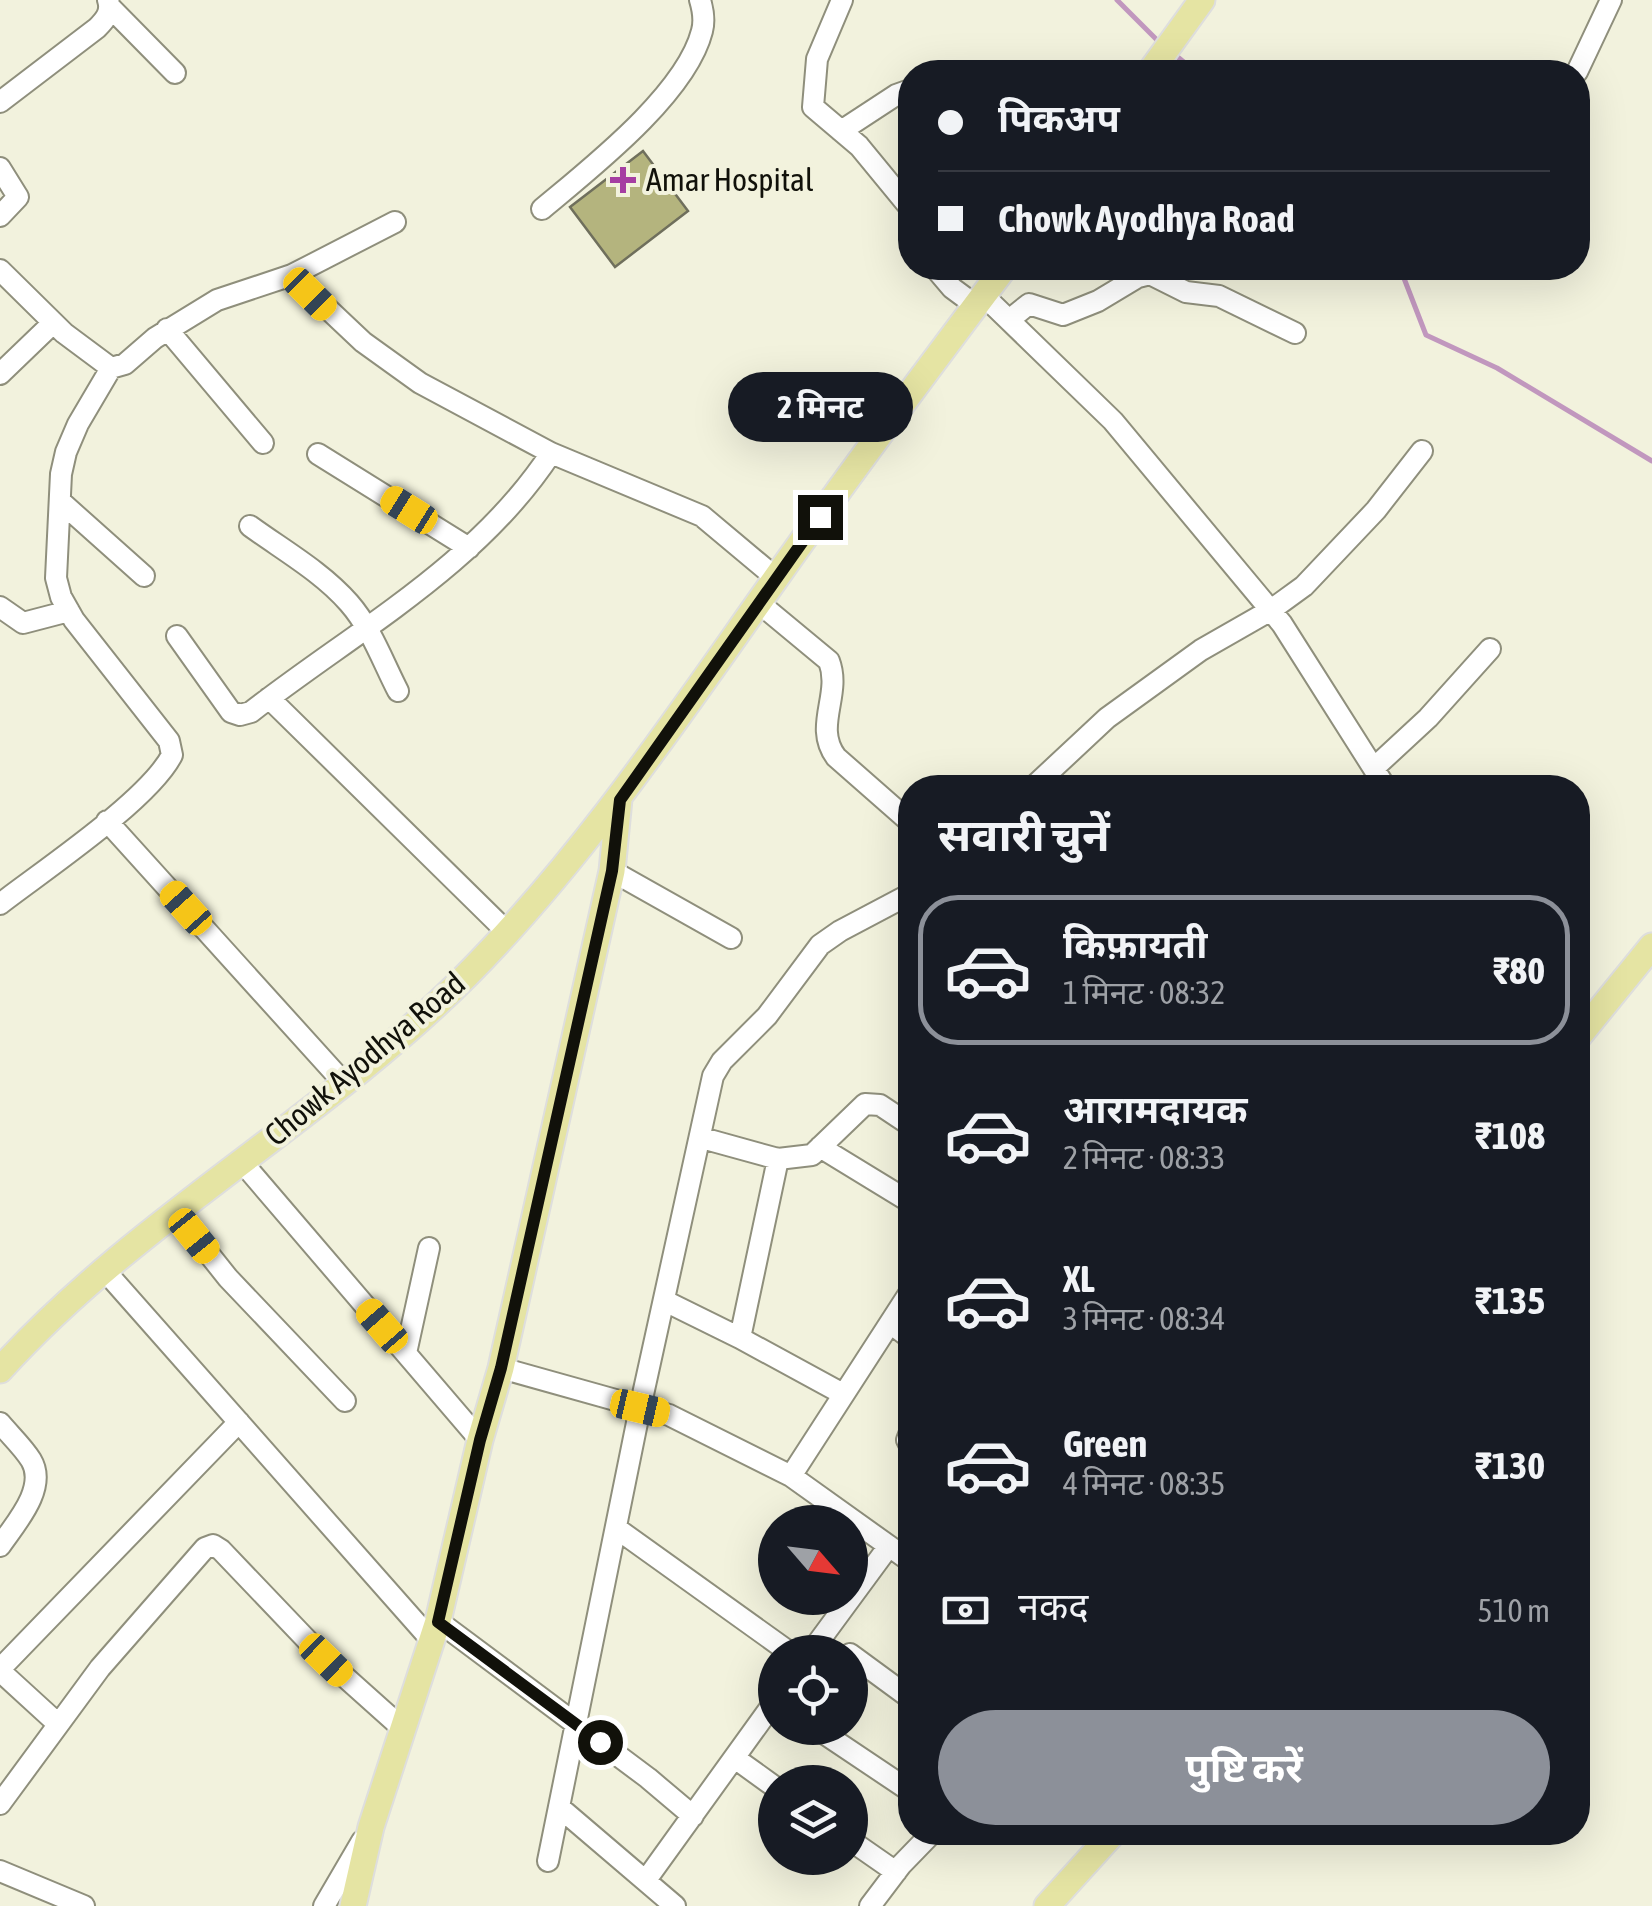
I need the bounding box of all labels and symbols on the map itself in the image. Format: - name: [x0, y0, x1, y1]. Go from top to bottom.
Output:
- place label: Amar Hospital: [646, 161, 814, 198]
- marker: Amar Hospital: [610, 167, 636, 193]
- car: [278, 262, 342, 326]
- callout: 2 मिनट: [728, 372, 912, 442]
- car: [376, 481, 442, 539]
- route end: [798, 495, 843, 540]
- car: [155, 876, 217, 940]
- street label: Chowk Ayodhya Road: [257, 964, 472, 1153]
- car: [163, 1203, 225, 1269]
- car: [351, 1294, 413, 1358]
- car: [607, 1387, 673, 1429]
- north arrow: [758, 1505, 868, 1615]
- car: [294, 1628, 358, 1692]
- route start: [578, 1720, 623, 1765]

